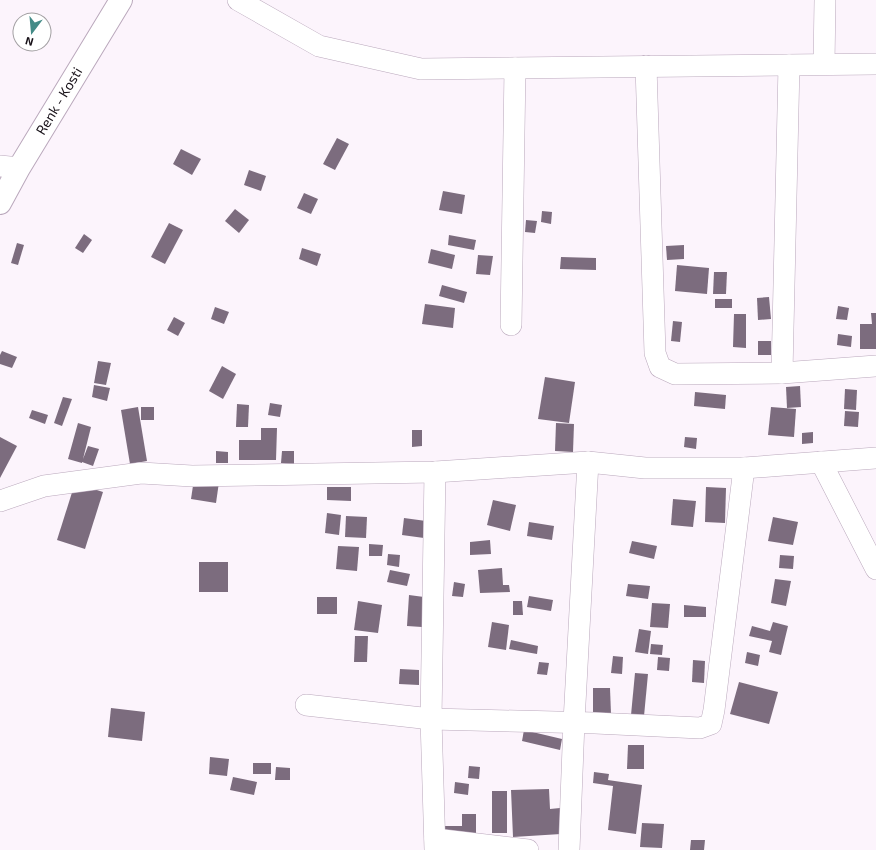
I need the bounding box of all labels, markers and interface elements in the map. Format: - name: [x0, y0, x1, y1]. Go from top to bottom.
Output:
- north arrow: [12, 12, 52, 52]
- text: N: [23, 35, 35, 49]
- street label: Renk - Kosti: [32, 64, 85, 138]

